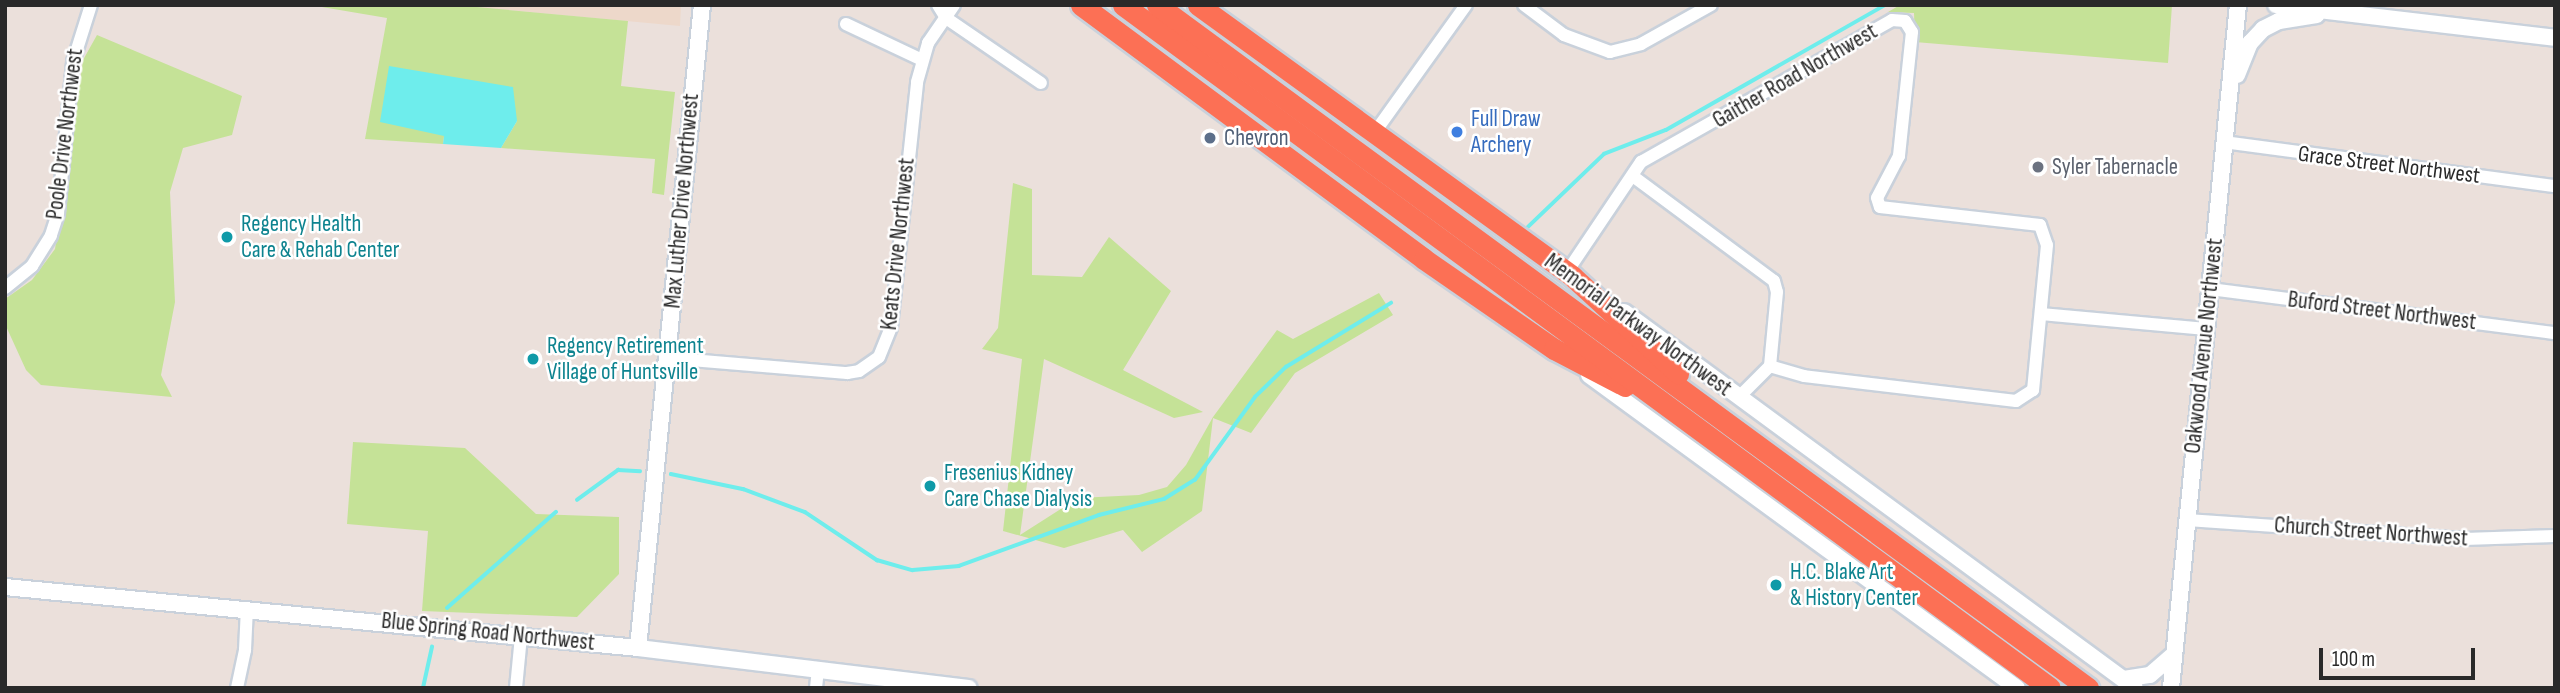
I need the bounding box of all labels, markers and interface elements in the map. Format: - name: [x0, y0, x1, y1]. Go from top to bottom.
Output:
- street label: Gaither Road Northwest: [1708, 18, 1882, 134]
- street label: Poole Drive Northwest: [41, 47, 89, 221]
- street label: Max Luther Drive Northwest: [659, 92, 705, 310]
- place label: Full Draw Archery: [1471, 105, 1541, 159]
- place label: Chevron: [1224, 124, 1289, 152]
- marker: Full Draw Archery: [1449, 124, 1465, 140]
- marker: Chevron: [1202, 130, 1218, 146]
- street label: Grace Street Northwest: [2296, 140, 2482, 190]
- place label: Syler Tabernacle: [2052, 153, 2178, 181]
- street label: Keats Drive Northwest: [875, 157, 921, 331]
- marker: Syler Tabernacle: [2030, 159, 2046, 175]
- place label: Regency Health Care & Rehab Center: [241, 210, 399, 264]
- marker: Regency Health Care & Rehab Center: [219, 229, 235, 245]
- street label: Oakwood Avenue Northwest: [2179, 237, 2229, 455]
- street label: Memorial Parkway Northwest: [1539, 248, 1737, 402]
- street label: Buford Street Northwest: [2286, 286, 2478, 336]
- place label: Regency Retirement Village of Huntsville: [547, 332, 704, 386]
- marker: Regency Retirement Village of Huntsville: [525, 351, 541, 367]
- place label: Fresenius Kidney Care Chase Dialysis: [944, 459, 1092, 513]
- marker: Fresenius Kidney Care Chase Dialysis: [922, 478, 938, 494]
- street label: Church Street Northwest: [2273, 511, 2469, 553]
- place label: H.C. Blake Art & History Center: [1790, 558, 1918, 612]
- marker: H.C. Blake Art & History Center: [1768, 577, 1784, 593]
- street label: Blue Spring Road Northwest: [380, 607, 596, 657]
- scale bar: [2322, 634, 2478, 678]
- text: 100 m: [2332, 647, 2375, 672]

